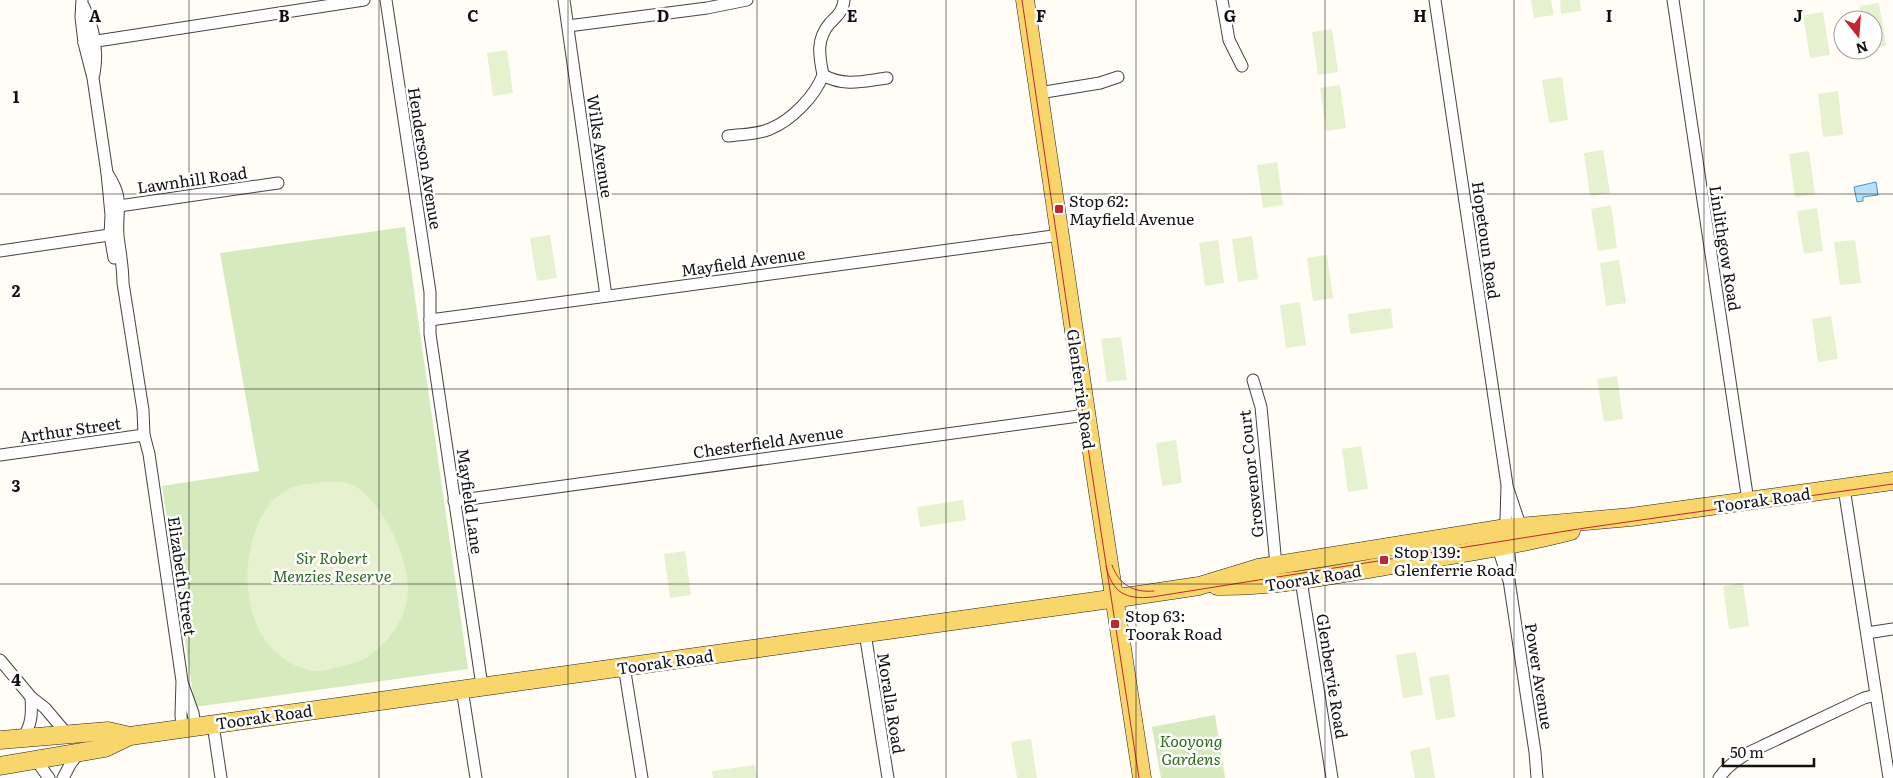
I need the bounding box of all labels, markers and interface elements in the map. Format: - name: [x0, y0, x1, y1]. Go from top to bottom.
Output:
- text: A: [89, 3, 101, 27]
- text: B: [278, 3, 290, 27]
- text: C: [467, 3, 479, 27]
- text: D: [657, 3, 669, 27]
- text: E: [847, 3, 858, 27]
- text: F: [1036, 3, 1046, 27]
- text: G: [1224, 3, 1236, 27]
- text: H: [1413, 3, 1427, 27]
- text: I: [1606, 3, 1612, 27]
- text: J: [1793, 3, 1803, 27]
- north arrow: [1833, 10, 1883, 60]
- text: N: [1853, 37, 1871, 60]
- text: 1: [13, 84, 20, 108]
- street label: Henderson Avenue: [403, 85, 449, 231]
- street label: Wilks Avenue: [582, 93, 620, 199]
- street label: Lawnhill Road: [135, 159, 249, 199]
- street label: Hopetoun Road: [1467, 179, 1507, 301]
- street label: Linlithgow Road: [1704, 183, 1748, 313]
- place label: Stop 62: Mayfield Avenue: [1069, 188, 1194, 230]
- marker: Stop 62: Mayfield Avenue: [1053, 203, 1065, 215]
- street label: Mayfield Avenue: [679, 240, 807, 282]
- text: 2: [12, 278, 21, 302]
- street label: Glenferrie Road: [1062, 327, 1102, 451]
- street label: Grosvenor Court: [1231, 409, 1269, 539]
- street label: Arthur Street: [18, 410, 123, 448]
- street label: Chesterfield Avenue: [691, 419, 845, 463]
- street label: Mayfield Lane: [452, 447, 490, 555]
- text: 3: [12, 473, 21, 497]
- street label: Toorak Road: [1712, 480, 1812, 518]
- street label: Elizabeth Street: [163, 515, 203, 638]
- place label: Stop 139: Glenferrie Road: [1394, 539, 1515, 581]
- park label: Sir Robert Menzies Reserve: [273, 545, 392, 587]
- marker: Stop 139: Glenferrie Road: [1378, 554, 1390, 566]
- street label: Toorak Road: [1263, 558, 1363, 596]
- place label: Stop 63: Toorak Road: [1125, 603, 1222, 645]
- street label: Glenbervie Road: [1311, 612, 1355, 740]
- marker: Stop 63: Toorak Road: [1109, 618, 1121, 630]
- street label: Power Avenue: [1520, 621, 1560, 731]
- street label: Toorak Road: [615, 642, 715, 680]
- street label: Moralla Road: [872, 651, 912, 756]
- text: 4: [11, 667, 21, 691]
- street label: Toorak Road: [214, 697, 314, 735]
- park label: Kooyong Gardens: [1159, 728, 1223, 770]
- scale bar: [1723, 736, 1814, 768]
- text: 50 m: [1730, 740, 1764, 763]

